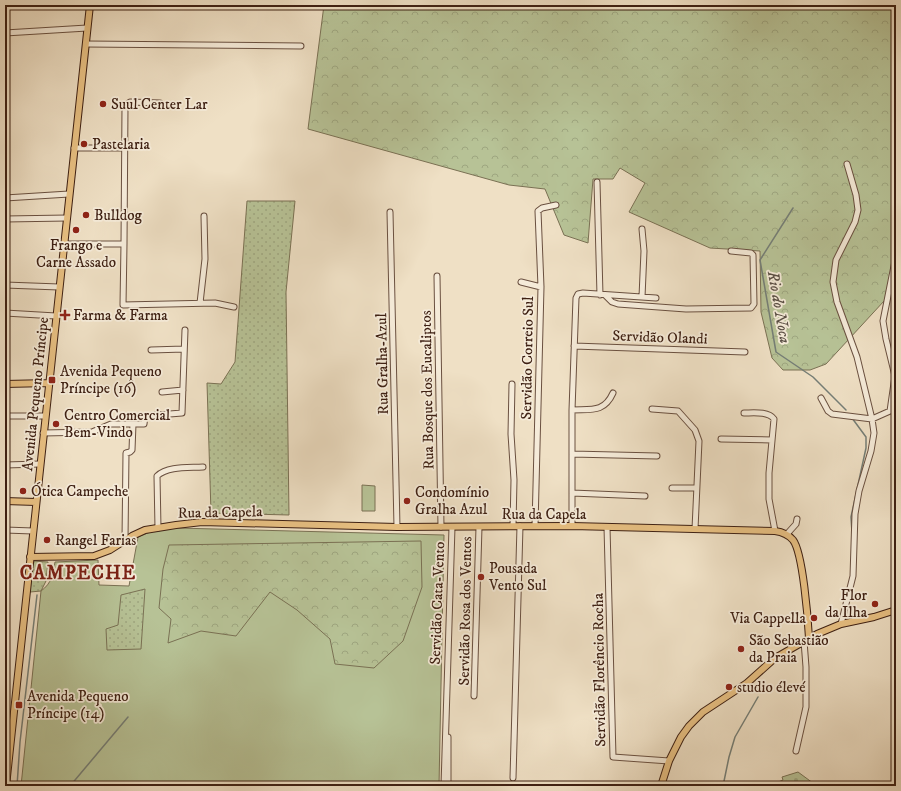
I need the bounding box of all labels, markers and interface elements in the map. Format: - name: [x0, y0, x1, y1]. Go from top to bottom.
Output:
- place label: Suul Center Lar: [111, 95, 208, 114]
- marker: Suul Center Lar: [98, 99, 108, 109]
- place label: Pastelaria: [92, 135, 150, 154]
- marker: Pastelaria: [79, 139, 89, 149]
- place label: Bulldog: [94, 206, 143, 225]
- marker: Bulldog: [81, 210, 91, 220]
- marker: Frango e Carne Assado: [71, 225, 81, 235]
- place label: Frango e Carne Assado: [36, 236, 116, 272]
- water label: Rio do Noca: [763, 268, 795, 345]
- street label: Servidão Correio Sul: [517, 296, 538, 420]
- place label: Farma & Farma: [73, 306, 168, 325]
- marker: Farma & Farma: [60, 310, 70, 320]
- street label: Rua Bosque dos Eucaliptos: [417, 310, 438, 470]
- street label: Rua Gralha-Azul: [372, 312, 393, 415]
- street label: Avenida Pequeno Príncipe: [18, 316, 53, 472]
- street label: Servidão Olandi: [612, 326, 708, 349]
- place label: Avenida Pequeno Príncipe (16): [60, 362, 161, 398]
- marker: Avenida Pequeno Príncipe (16): [47, 375, 57, 385]
- place label: Centro Comercial Bem-Vindo: [64, 406, 171, 442]
- marker: Centro Comercial Bem-Vindo: [51, 419, 61, 429]
- place label: Ótica Campeche: [31, 482, 128, 501]
- place label: Condomínio Gralha Azul: [415, 483, 489, 519]
- marker: Ótica Campeche: [18, 486, 28, 496]
- marker: Condomínio Gralha Azul: [402, 496, 412, 506]
- street label: Rua da Capela: [177, 502, 263, 523]
- street label: Rua da Capela: [502, 505, 587, 524]
- place label: Rangel Farias: [55, 531, 136, 550]
- marker: Rangel Farias: [42, 535, 52, 545]
- street label: Servidão Rosa dos Ventos: [455, 536, 476, 686]
- street label: Servidão Cata-Vento: [426, 541, 449, 665]
- place label: Pousada Vento Sul: [488, 559, 547, 595]
- district label: CAMPECHE: [20, 562, 136, 585]
- marker: Pousada Vento Sul: [476, 572, 486, 582]
- place label: Flor da Ilha: [825, 586, 868, 622]
- street label: Servidão Florêncio Rocha: [589, 592, 610, 747]
- marker: Flor da Ilha: [870, 599, 880, 609]
- place label: Via Cappella: [729, 609, 807, 628]
- marker: Via Cappella: [809, 613, 819, 623]
- place label: São Sebastião da Praia: [749, 631, 829, 667]
- marker: São Sebastião da Praia: [736, 644, 746, 654]
- place label: studio élevé: [737, 678, 806, 697]
- marker: studio élevé: [724, 682, 734, 692]
- place label: Avenida Pequeno Príncipe (14): [27, 687, 128, 723]
- marker: Avenida Pequeno Príncipe (14): [14, 700, 24, 710]

